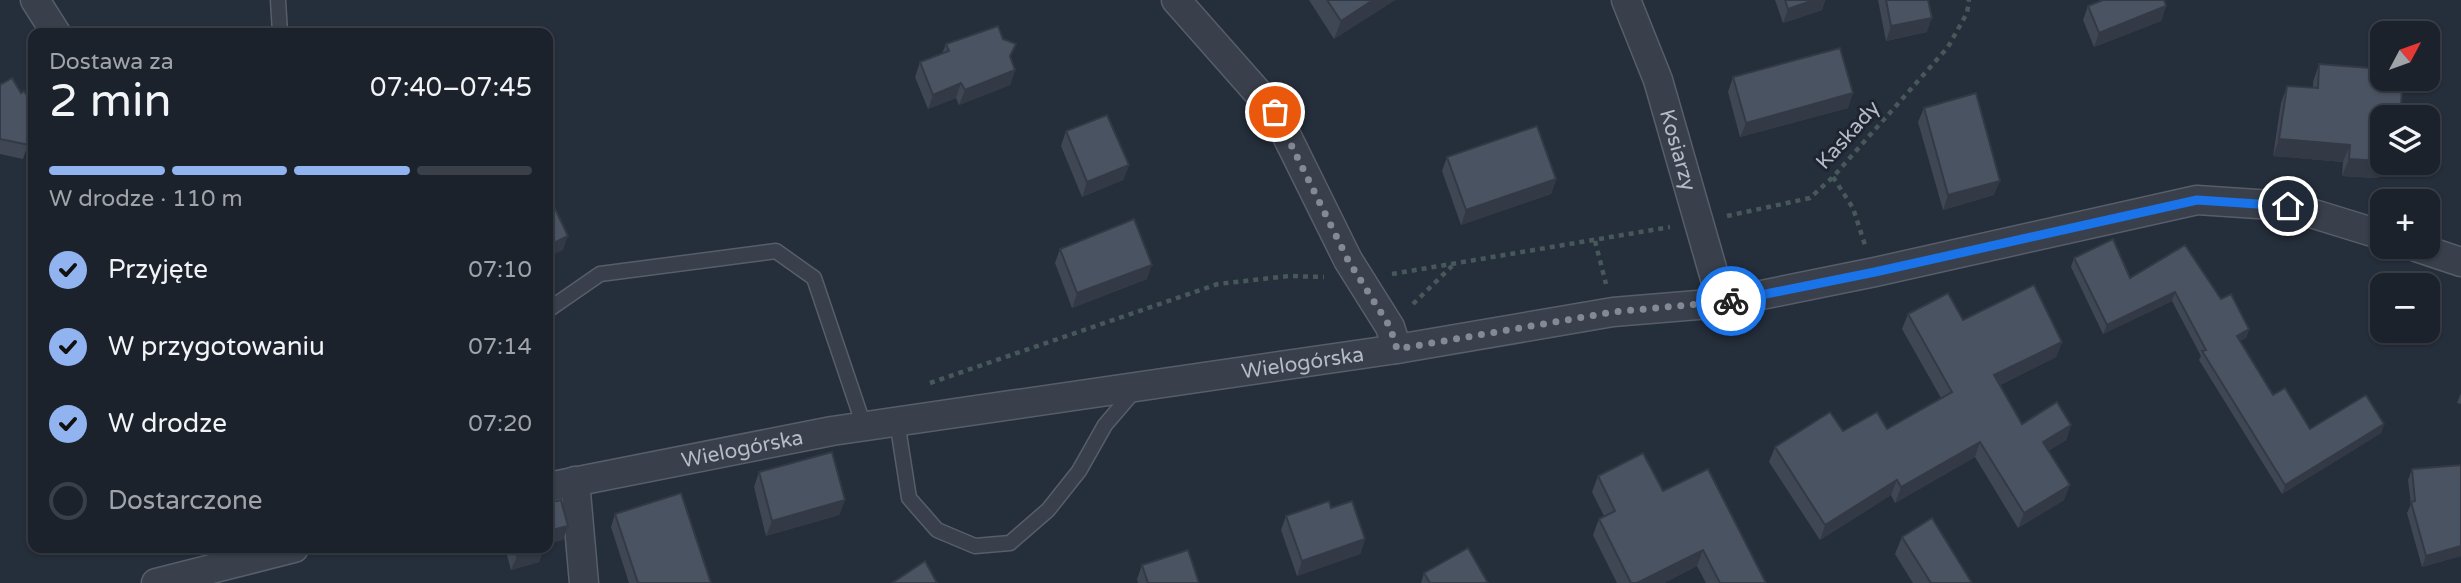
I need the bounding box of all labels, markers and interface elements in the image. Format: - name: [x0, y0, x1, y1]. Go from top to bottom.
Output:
- north arrow: [2370, 21, 2440, 91]
- map controls: [2370, 21, 2440, 343]
- text: Dostawa za: [49, 48, 174, 76]
- text: 07:40–07:45: [370, 72, 532, 103]
- text: 2 min: [49, 74, 172, 129]
- pin: [1245, 82, 1305, 142]
- icon: bag: [1256, 93, 1294, 131]
- street label: Kaskady: [1811, 96, 1885, 174]
- button: layers: [2370, 105, 2440, 175]
- street label: Kosiarzy: [1655, 106, 1702, 194]
- pin: [2258, 176, 2318, 236]
- text: W drodze · 110 m: [49, 185, 243, 213]
- icon: home: [2269, 187, 2307, 225]
- button: +: [2370, 189, 2440, 259]
- icon: check: [49, 251, 87, 289]
- text: Przyjęte: [108, 254, 208, 285]
- text: 07:10: [468, 256, 532, 284]
- courier: [1696, 266, 1766, 336]
- button: −: [2370, 273, 2440, 343]
- icon: bike: [1712, 282, 1750, 320]
- icon: check: [49, 328, 87, 366]
- text: W przygotowaniu: [108, 331, 325, 362]
- text: 07:14: [468, 333, 532, 361]
- street label: Wielogórska: [1240, 341, 1365, 384]
- icon: check: [49, 405, 87, 443]
- text: W drodze: [108, 408, 227, 439]
- text: 07:20: [468, 410, 532, 438]
- street label: Wielogórska: [679, 424, 805, 473]
- text: Dostarczone: [108, 485, 263, 516]

